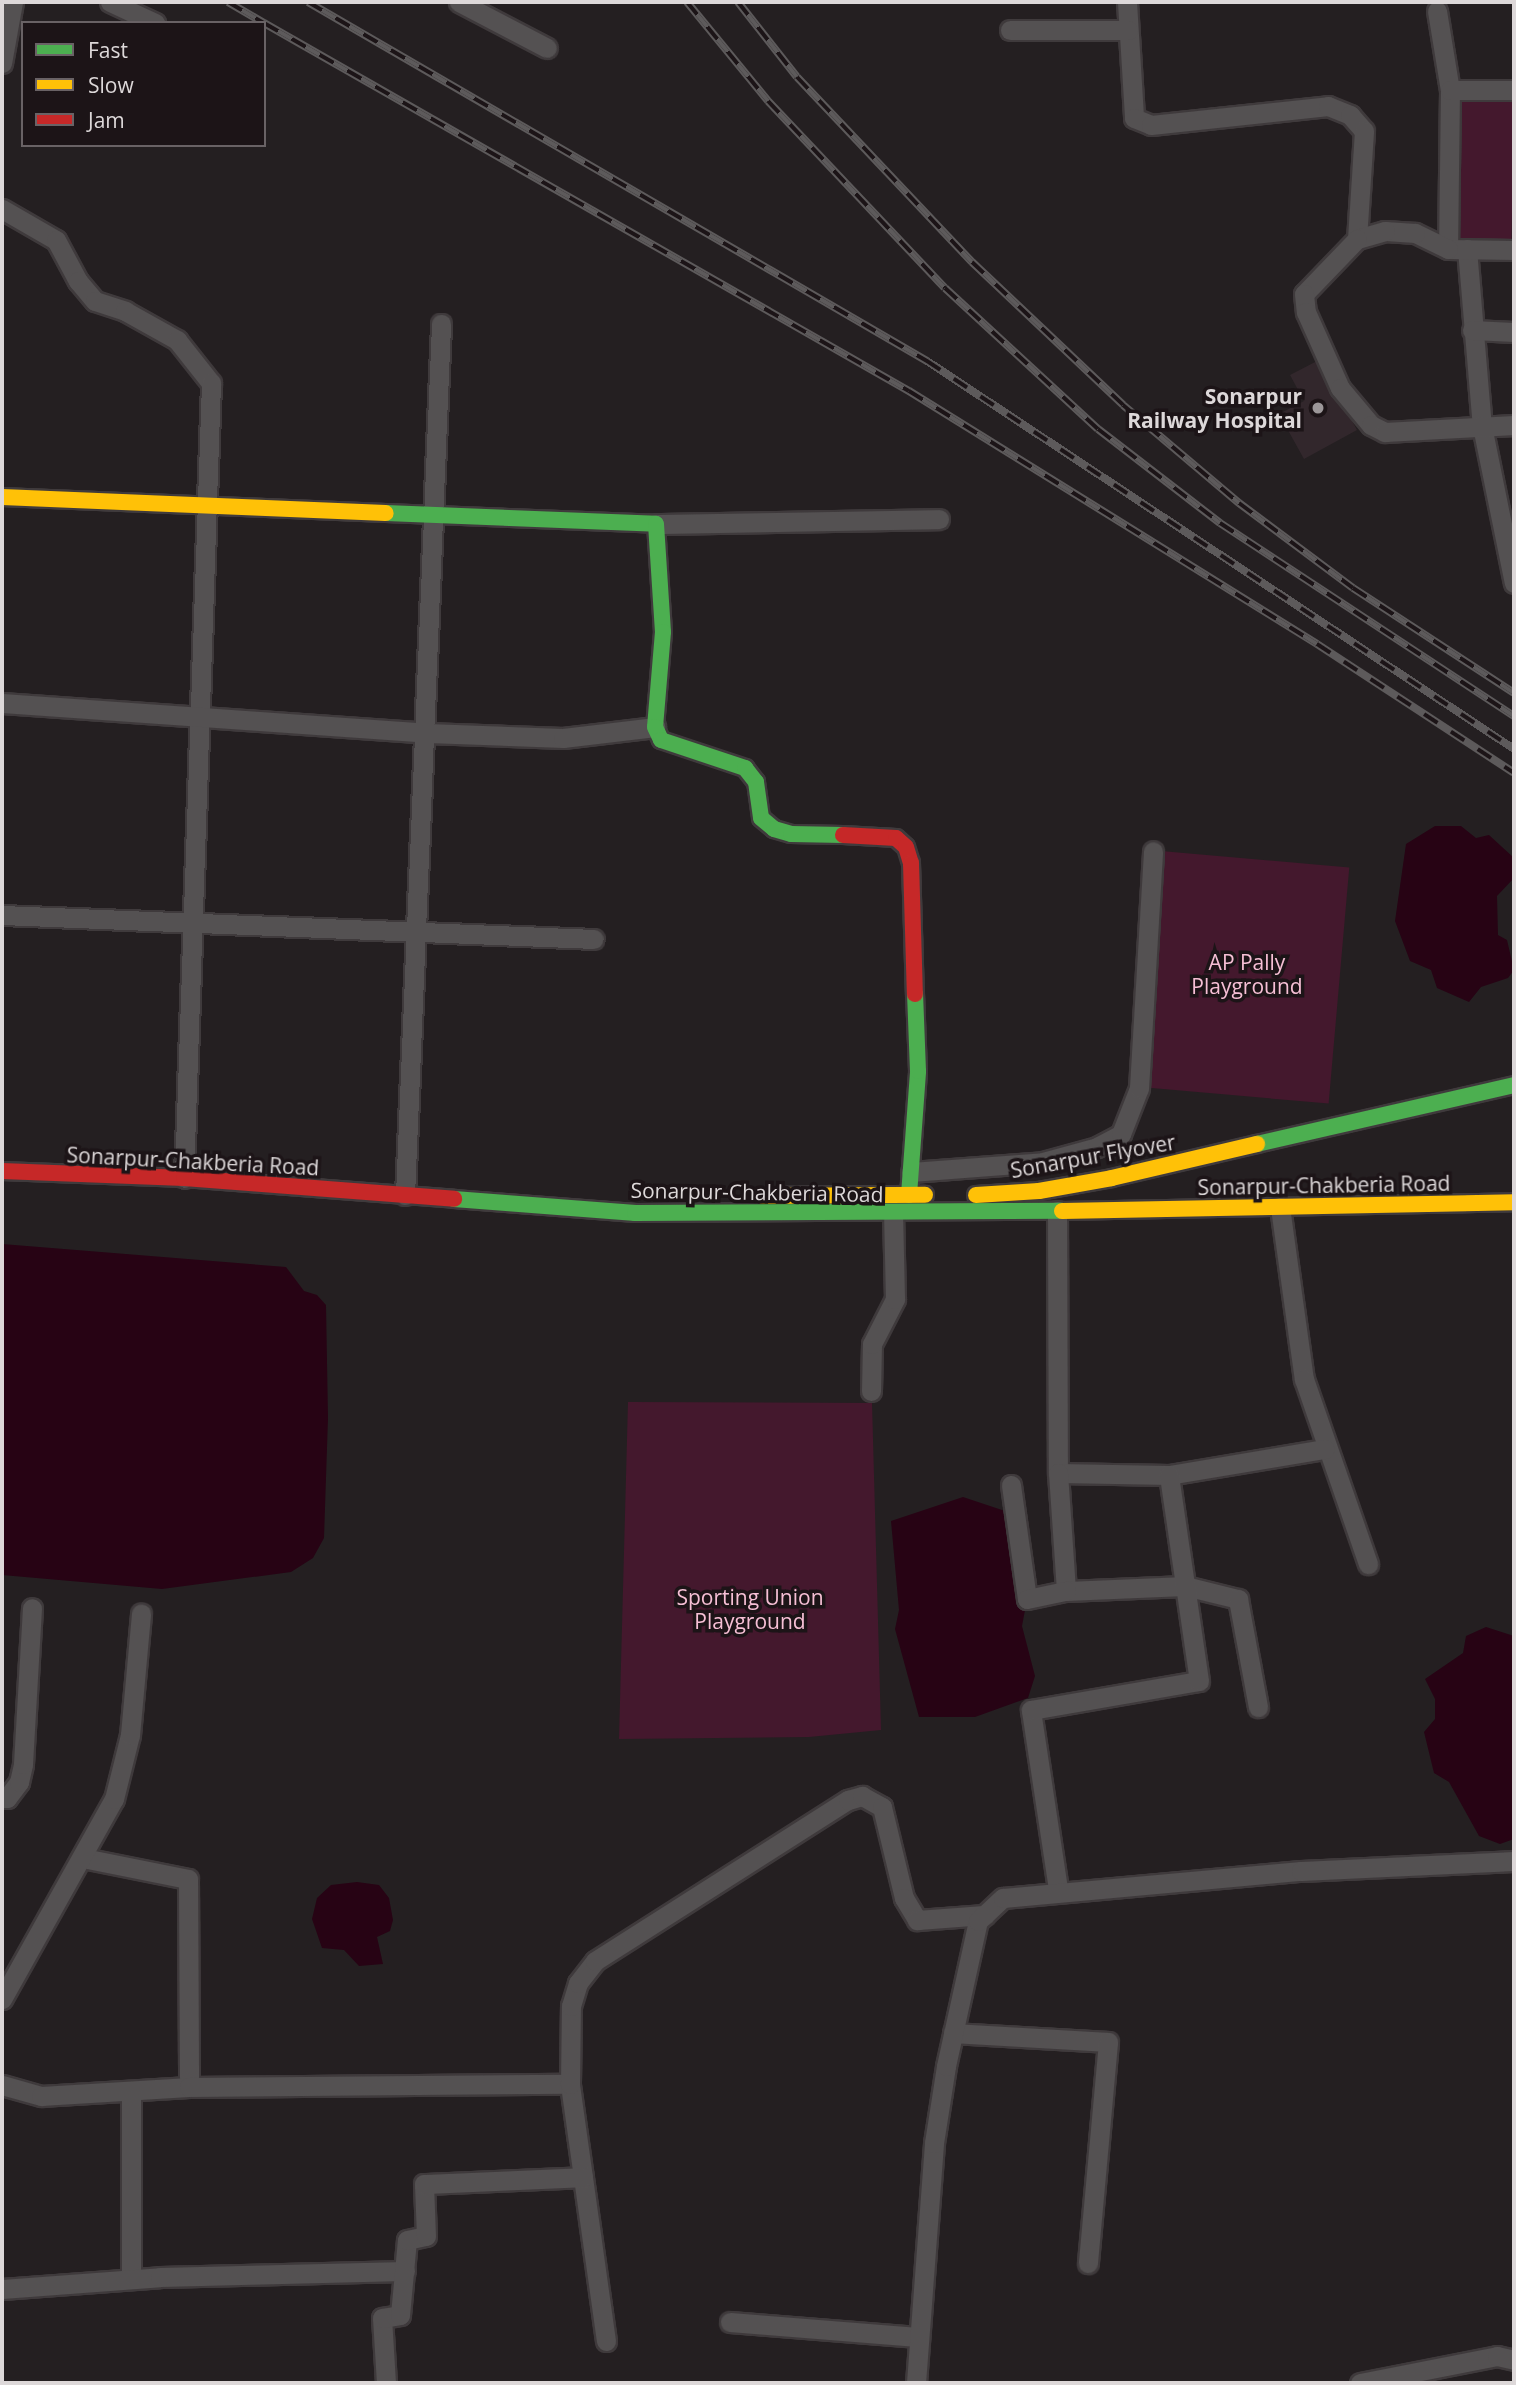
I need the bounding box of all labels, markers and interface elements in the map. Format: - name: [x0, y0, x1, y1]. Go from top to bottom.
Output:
- legend: [21, 21, 266, 147]
- text: Fast: [88, 36, 128, 64]
- text: Slow: [88, 71, 134, 99]
- text: Jam: [88, 106, 125, 134]
- place label: Sonarpur Railway Hospital: [1127, 383, 1302, 433]
- marker: Sonarpur Railway Hospital: [1308, 398, 1328, 418]
- park label: AP Pally Playground: [1191, 949, 1303, 999]
- street label: Sonarpur Flyover: [1008, 1129, 1178, 1183]
- street label: Sonarpur-Chakberia Road: [66, 1142, 320, 1180]
- street label: Sonarpur-Chakberia Road: [1197, 1170, 1451, 1200]
- street label: Sonarpur-Chakberia Road: [630, 1177, 884, 1207]
- park label: Sporting Union Playground: [676, 1584, 824, 1634]

